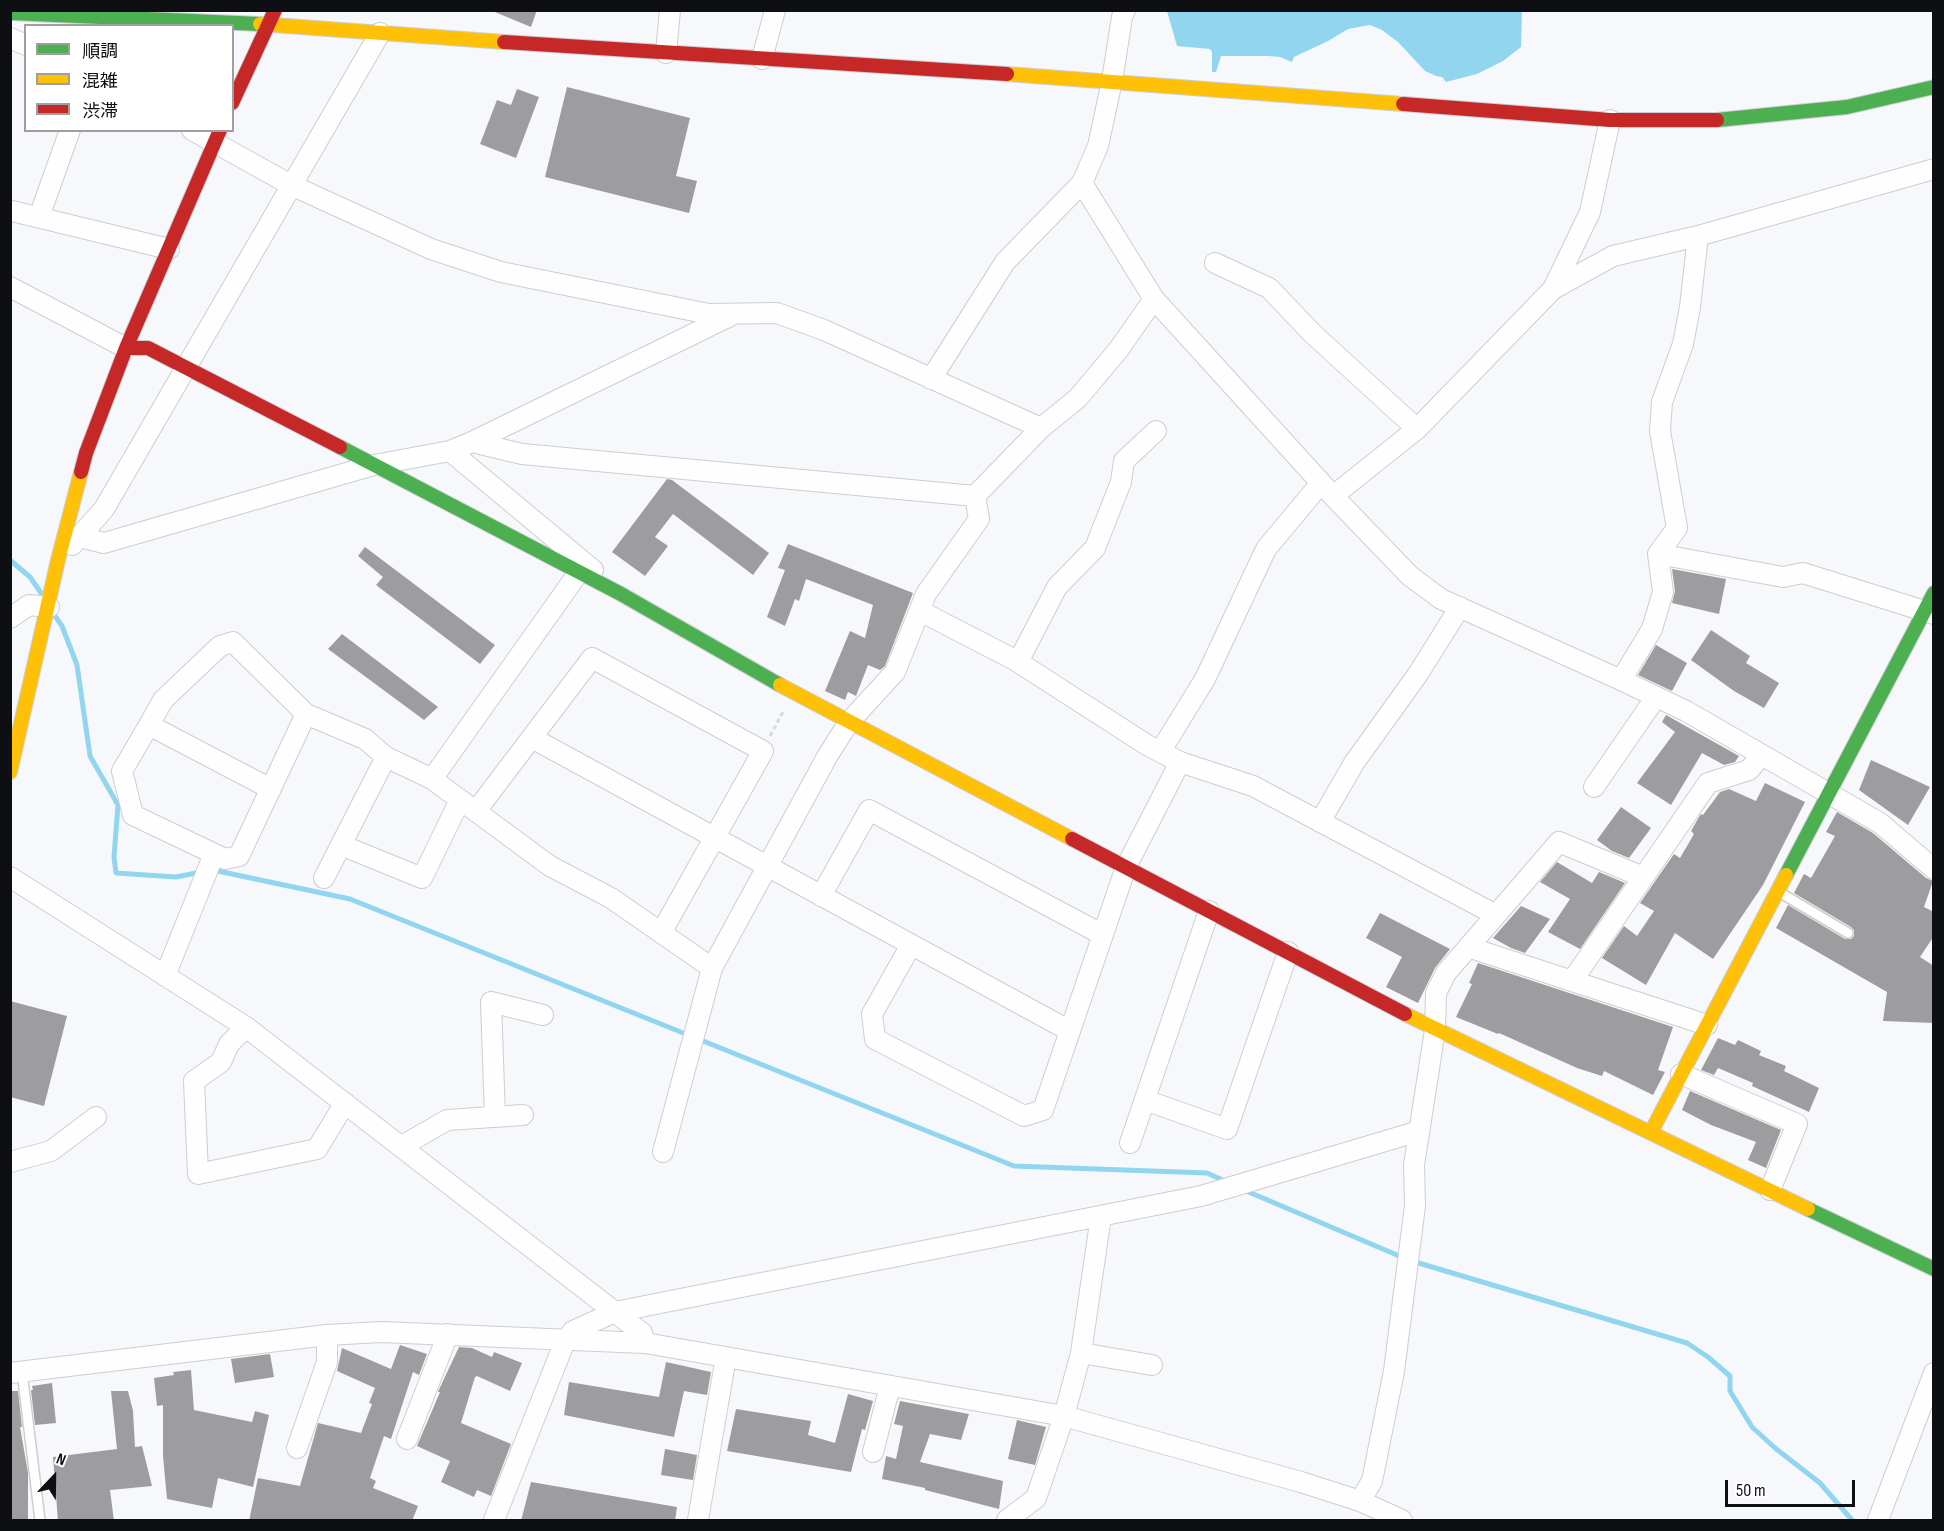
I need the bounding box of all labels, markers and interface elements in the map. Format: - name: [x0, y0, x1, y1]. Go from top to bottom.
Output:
- legend: [24, 24, 234, 132]
- text: 順調: [82, 41, 118, 62]
- text: 混雑: [82, 71, 118, 92]
- text: 渋滞: [82, 101, 118, 122]
- north arrow: [24, 1447, 84, 1507]
- text: N: [53, 1449, 68, 1470]
- scale bar: [1728, 1468, 1858, 1506]
- text: 50 m: [1736, 1480, 1766, 1501]

